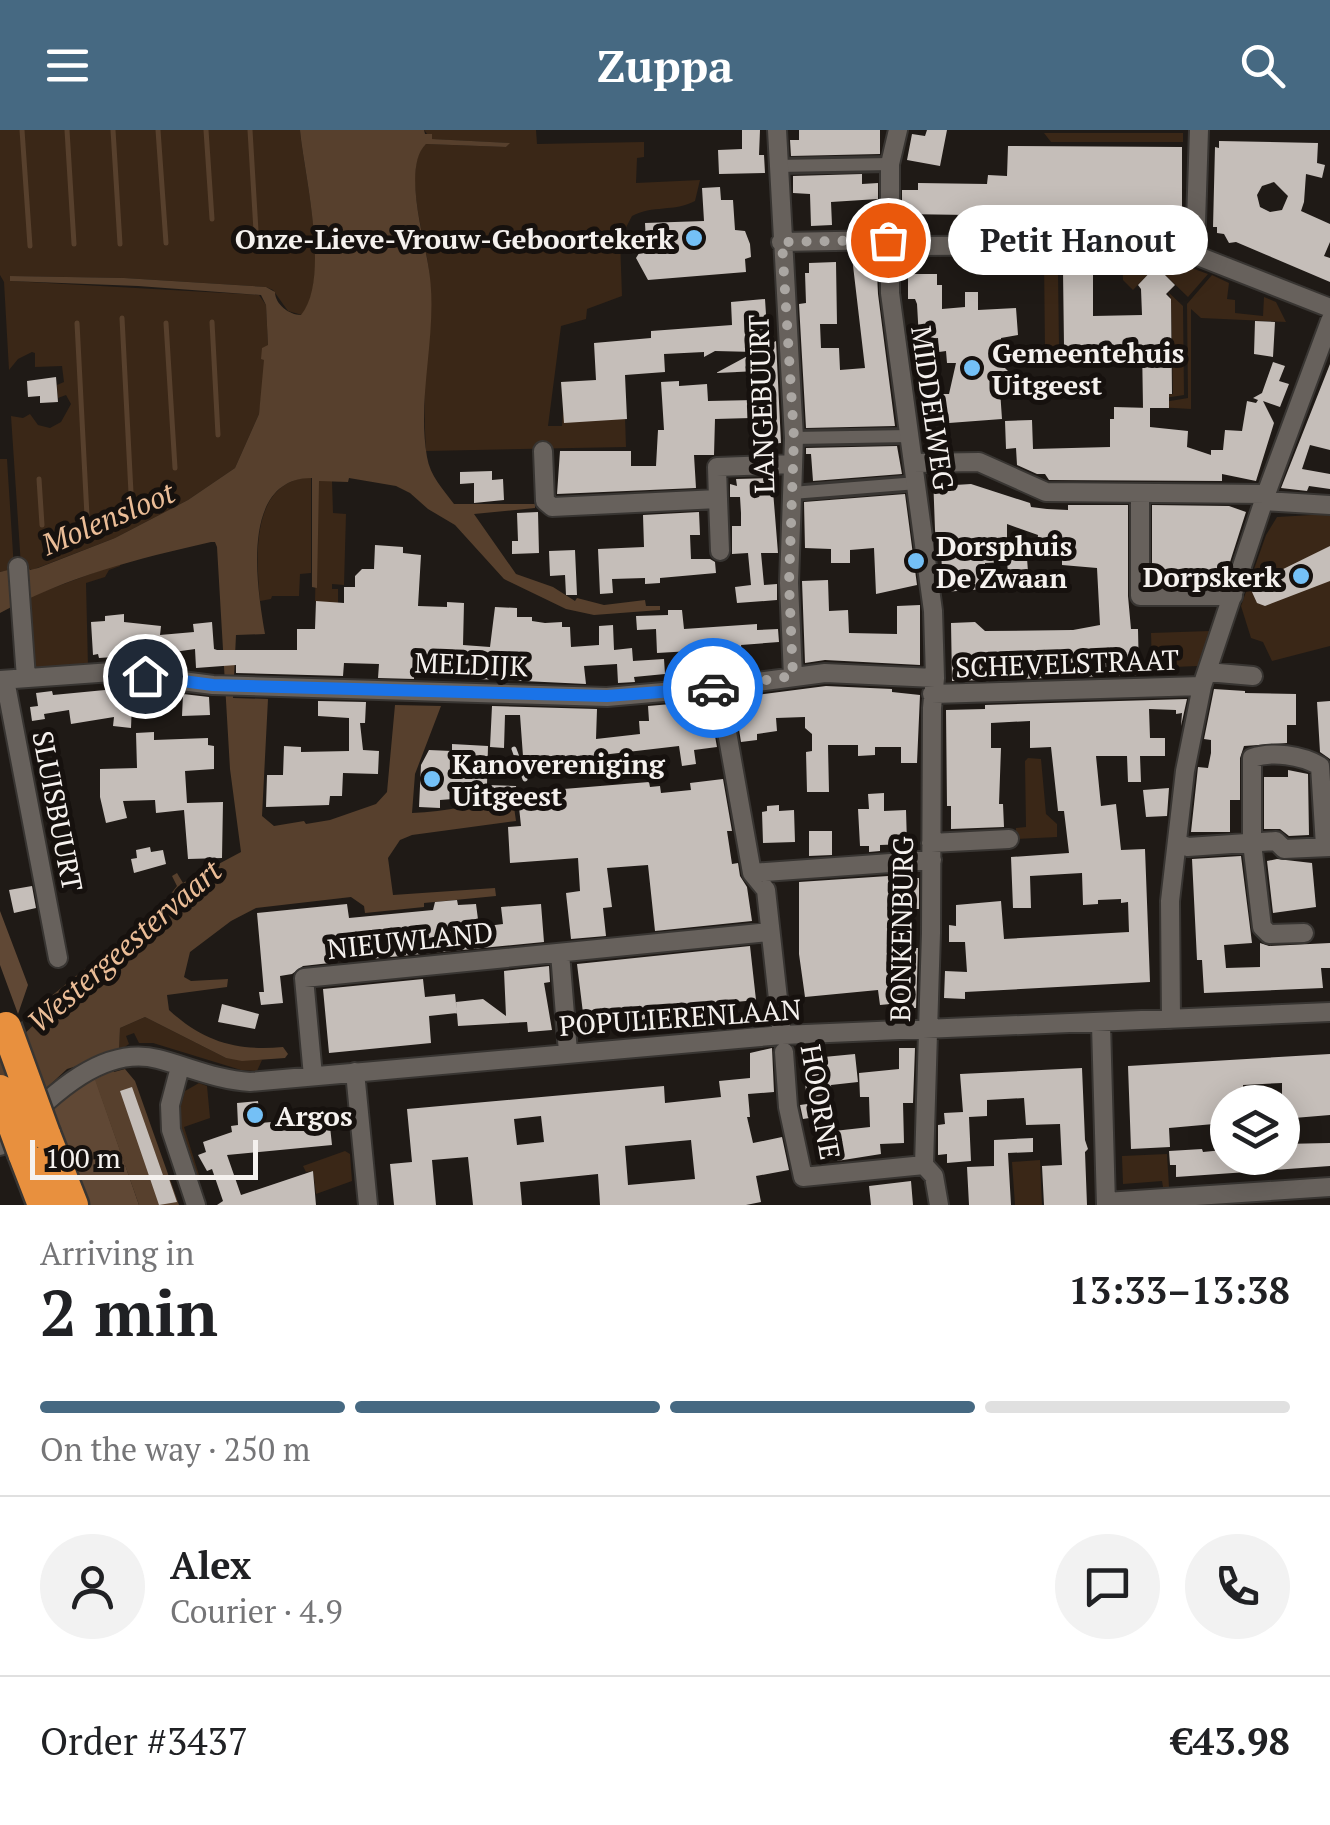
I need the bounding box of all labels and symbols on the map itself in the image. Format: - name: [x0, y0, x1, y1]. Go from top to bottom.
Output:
- pin: [846, 198, 931, 283]
- callout: Petit Hanout: [948, 205, 1208, 275]
- place label: Onze-Lieve-Vrouw-Geboortekerk: [235, 220, 675, 257]
- marker: Onze-Lieve-Vrouw-Geboortekerk: [683, 227, 705, 249]
- street label: LANGEBUURT: [739, 314, 783, 494]
- street label: MIDDELWEG: [903, 324, 963, 492]
- place label: Gemeentehuis Uitgeest: [992, 334, 1184, 403]
- marker: Gemeentehuis Uitgeest: [961, 357, 983, 379]
- water label: Molensloot: [34, 472, 182, 564]
- place label: Dorsphuis De Zwaan: [936, 527, 1072, 596]
- marker: Dorsphuis De Zwaan: [905, 550, 927, 572]
- place label: Dorpskerk: [1143, 558, 1282, 595]
- marker: Dorpskerk: [1290, 565, 1312, 587]
- pin: [103, 634, 188, 719]
- courier: [663, 638, 763, 738]
- street label: SCHEVELSTRAAT: [954, 641, 1180, 685]
- street label: MELDIJK: [414, 644, 529, 684]
- street label: SLUISBUURT: [24, 728, 92, 894]
- place label: Kanovereniging Uitgeest: [452, 745, 666, 814]
- marker: Kanovereniging Uitgeest: [421, 768, 443, 790]
- street label: BONKENBURG: [881, 836, 921, 1022]
- water label: Westergeestervaart: [19, 850, 230, 1041]
- street label: NIEUWLAND: [325, 913, 495, 967]
- street label: POPULIERENLAAN: [558, 990, 802, 1044]
- street label: HOORNE: [793, 1041, 849, 1163]
- place label: Argos: [275, 1097, 353, 1134]
- marker: Argos: [244, 1104, 266, 1126]
- scale bar: [30, 1135, 258, 1180]

